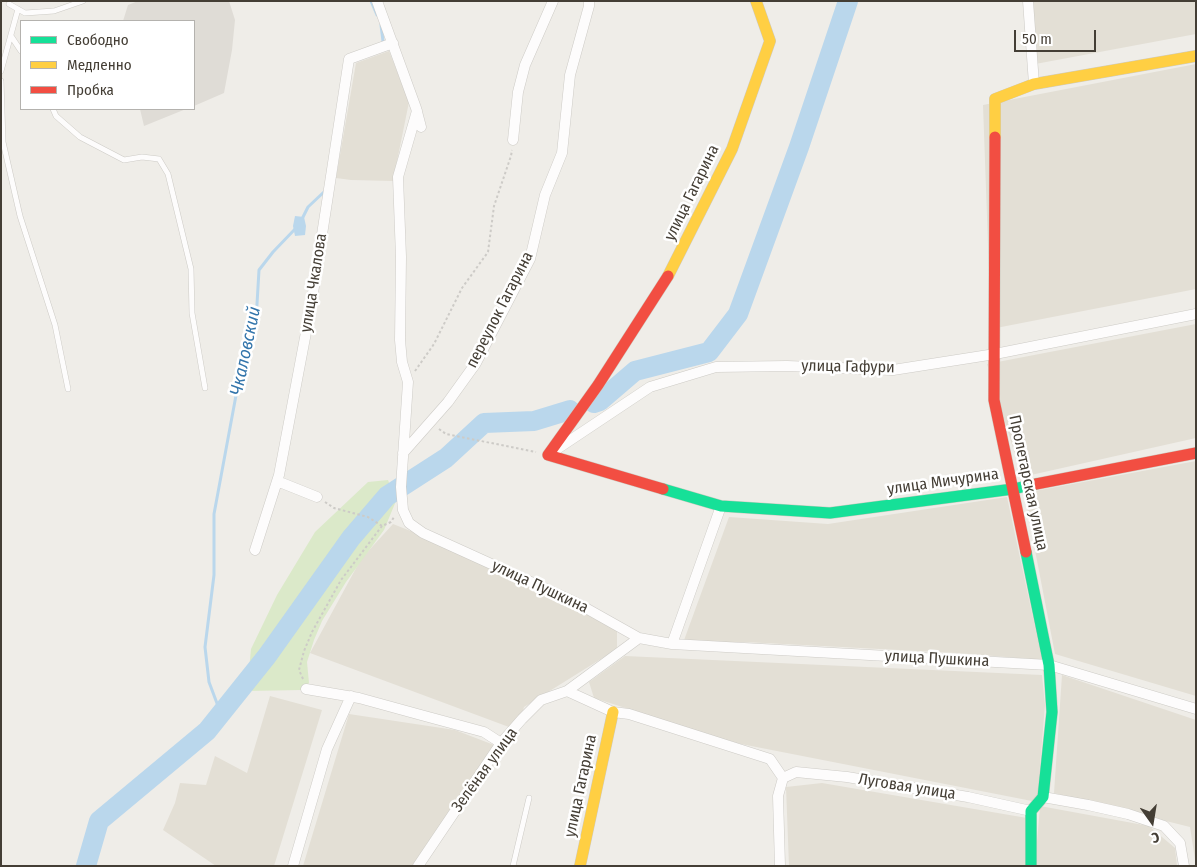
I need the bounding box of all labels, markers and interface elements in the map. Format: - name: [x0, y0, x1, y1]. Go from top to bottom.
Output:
- legend: [20, 20, 195, 110]
- scale bar: [1017, 20, 1100, 52]
- text: 50 m: [1022, 30, 1052, 48]
- text: Свободно: [67, 31, 129, 49]
- text: Медленно: [67, 56, 132, 74]
- text: Пробка: [67, 81, 114, 99]
- street label: улица Гагарина: [660, 142, 724, 244]
- street label: улица Чкалова: [297, 232, 331, 334]
- street label: переулок Гагарина: [462, 249, 538, 371]
- water label: Чкаловский: [226, 305, 266, 397]
- street label: улица Гафури: [801, 357, 895, 377]
- street label: Пролетарская улица: [1004, 413, 1052, 553]
- street label: улица Мичурина: [886, 465, 1000, 499]
- street label: улица Пушкина: [489, 556, 591, 618]
- street label: улица Пушкина: [884, 647, 990, 671]
- street label: Зелёная улица: [448, 724, 522, 816]
- street label: улица Гагарина: [561, 733, 601, 839]
- street label: Луговая улица: [857, 770, 957, 804]
- north arrow: [1127, 797, 1177, 847]
- text: С: [1150, 828, 1161, 846]

